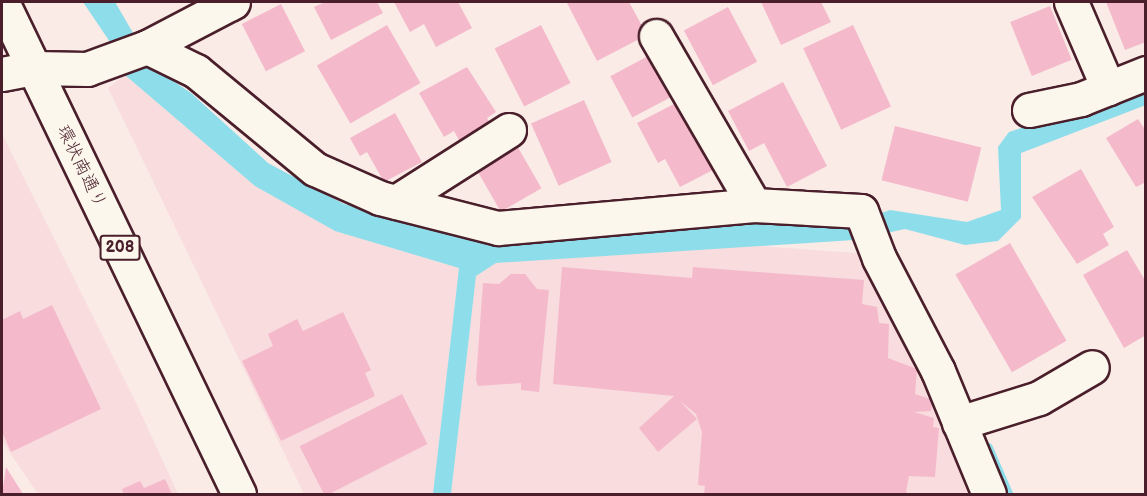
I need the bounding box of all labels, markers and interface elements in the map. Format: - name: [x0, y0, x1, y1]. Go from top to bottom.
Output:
- street label: 環状南通り: [52, 122, 110, 212]
- road number: 208: [99, 235, 141, 261]

